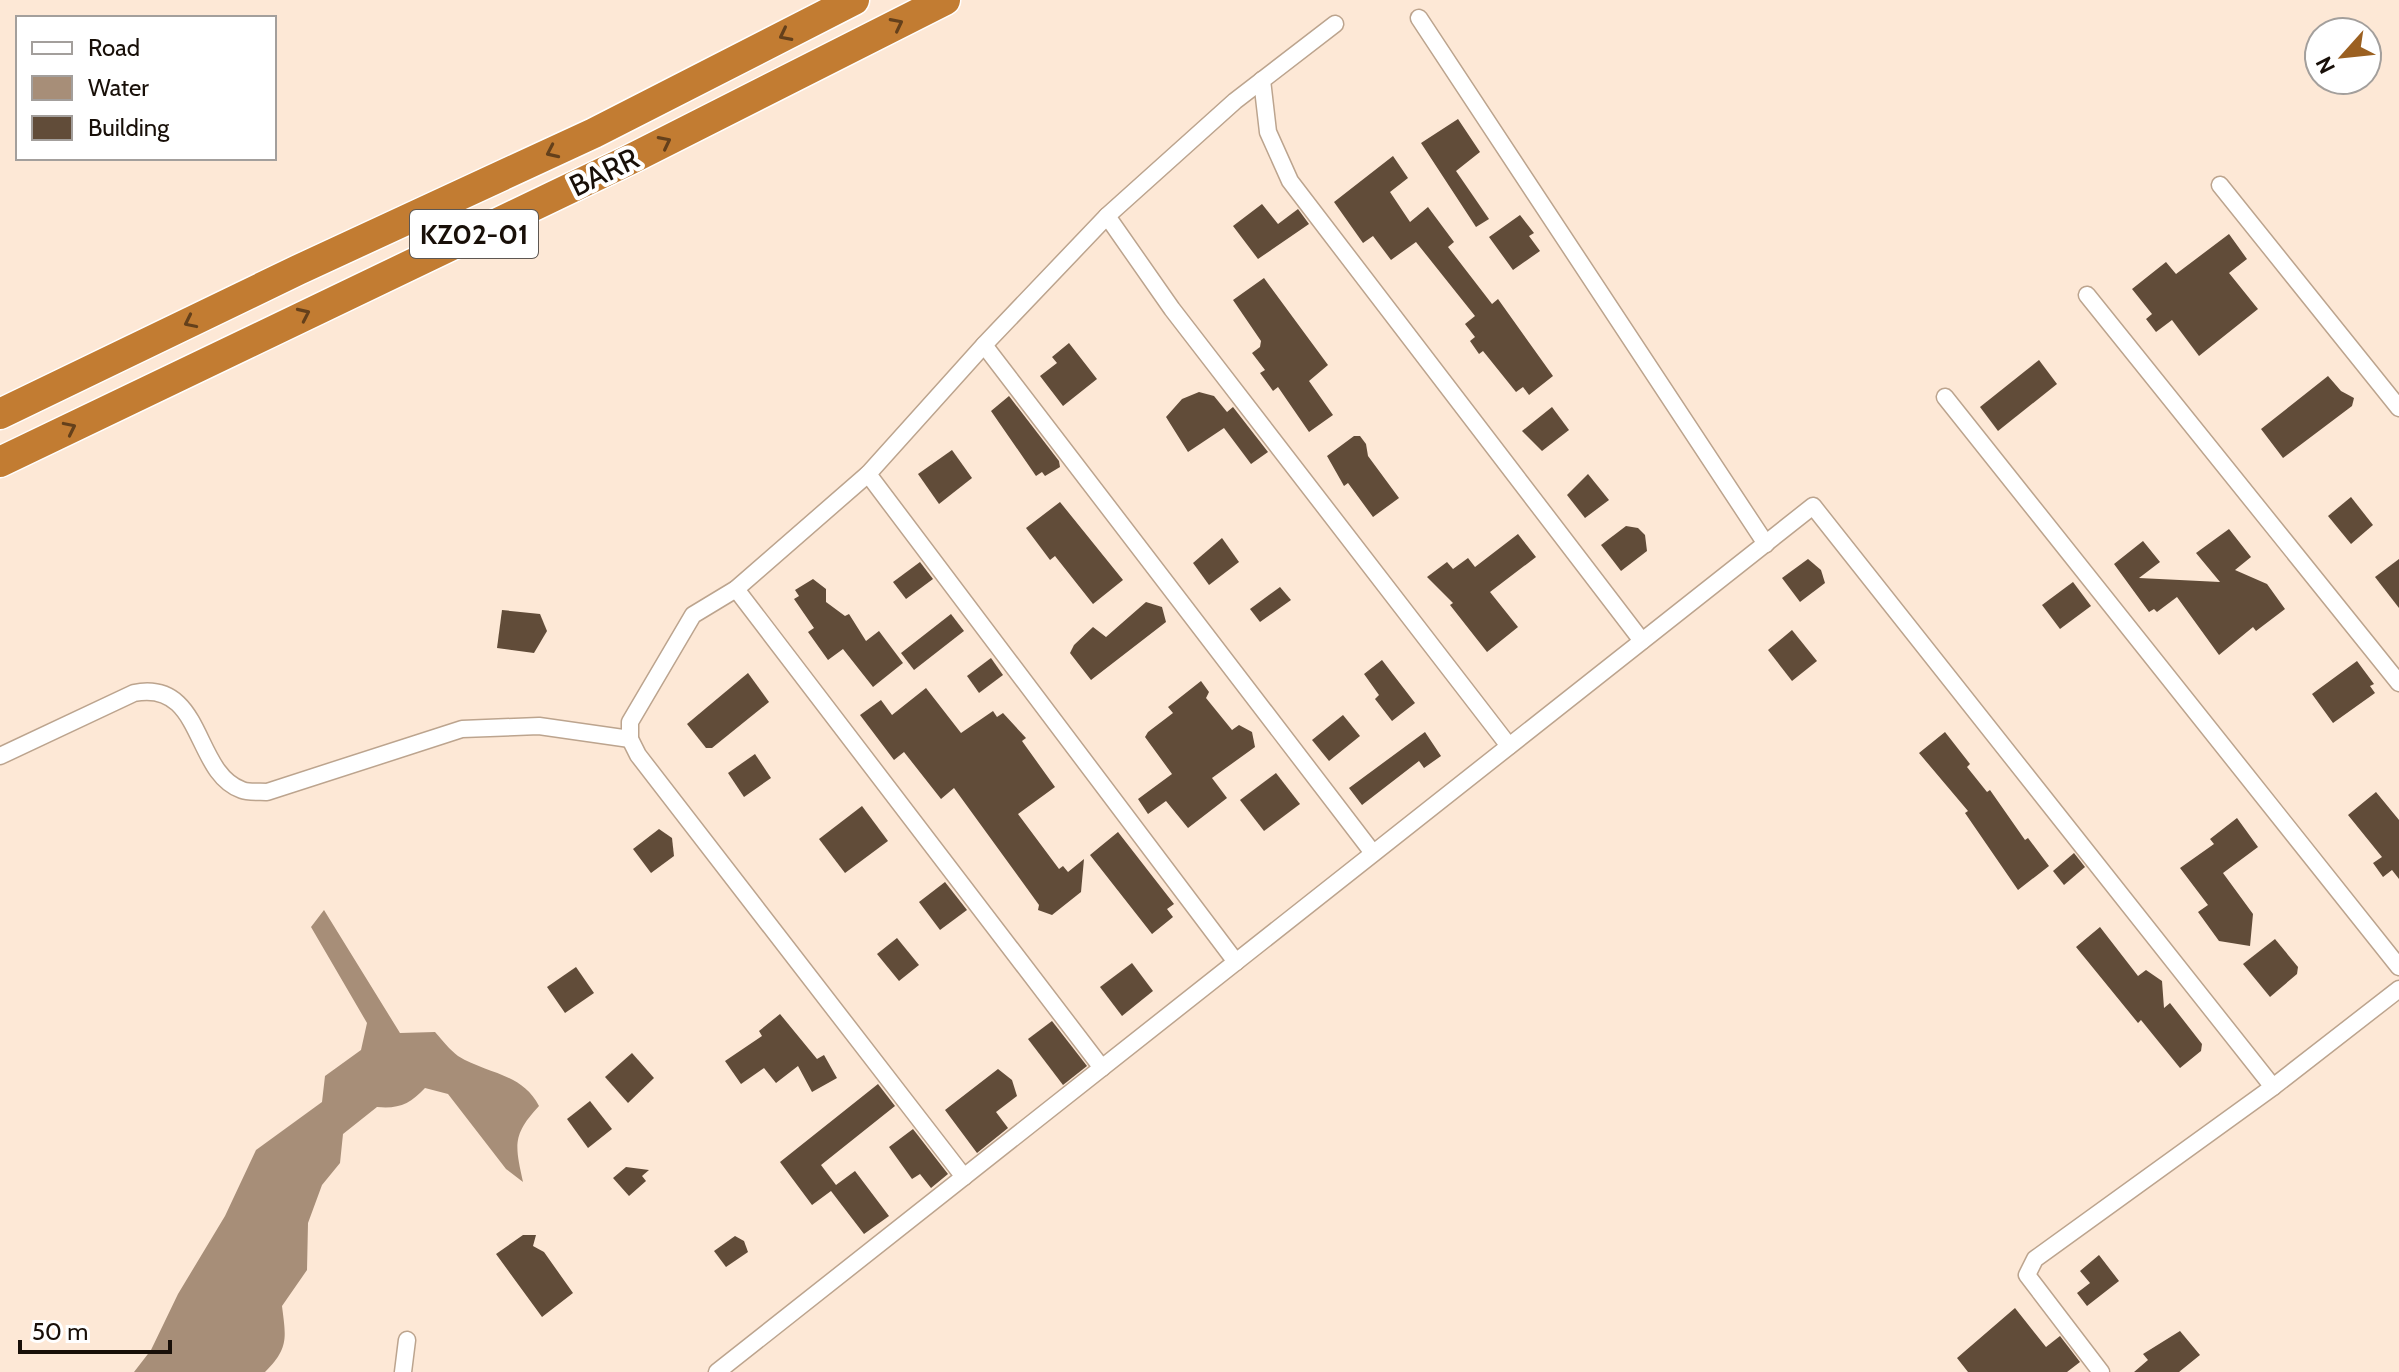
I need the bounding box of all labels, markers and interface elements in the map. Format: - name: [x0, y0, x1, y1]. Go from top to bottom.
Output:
- legend: [16, 16, 276, 160]
- north arrow: [2303, 16, 2383, 96]
- one-way arrow: [889, 19, 904, 34]
- one-way arrow: [778, 26, 793, 41]
- text: Road: [88, 33, 140, 62]
- text: N: [2310, 52, 2341, 78]
- text: Water: [88, 73, 149, 102]
- text: Building: [88, 113, 170, 142]
- one-way arrow: [657, 136, 672, 152]
- street label: BARR: [563, 139, 645, 205]
- one-way arrow: [546, 142, 561, 158]
- road number: KZ02-01: [410, 210, 538, 258]
- one-way arrow: [296, 308, 311, 324]
- one-way arrow: [184, 312, 199, 328]
- one-way arrow: [62, 422, 77, 438]
- scale bar: [20, 1304, 170, 1354]
- text: 50 m: [32, 1317, 88, 1346]

